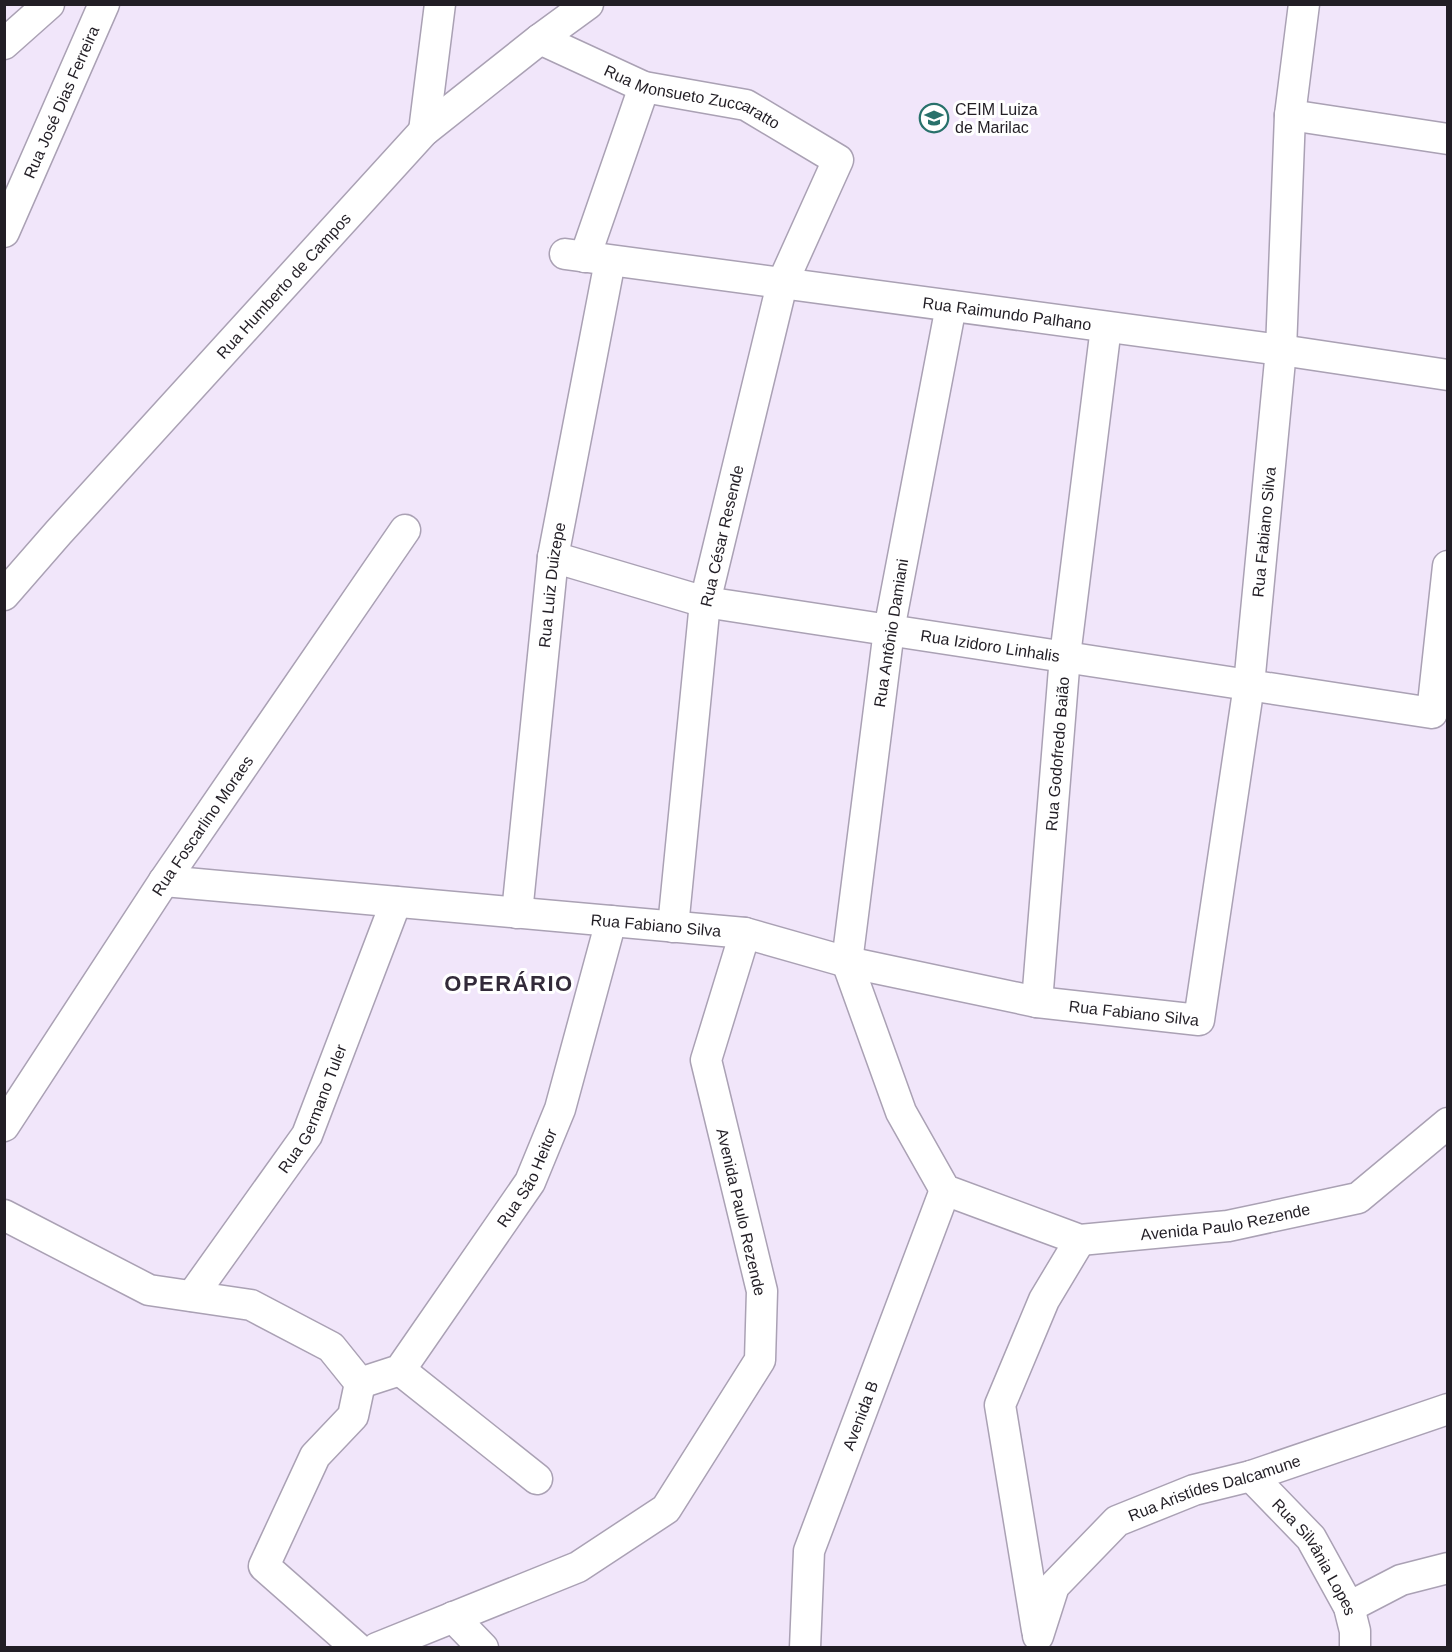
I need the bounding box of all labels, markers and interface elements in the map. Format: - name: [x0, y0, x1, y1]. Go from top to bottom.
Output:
- street label: Rua José Dias Ferreira: [20, 23, 102, 181]
- street label: Rua Monsueto Zuccaratto: [602, 61, 783, 132]
- place label: CEIM Luiza de Marilac: [955, 101, 1038, 136]
- school or university icon: CEIM Luiza de Marilac: [918, 102, 950, 134]
- street label: Rua Humberto de Campos: [213, 209, 354, 362]
- street label: Rua Raimundo Palhano: [922, 294, 1093, 333]
- street label: Rua César Resende: [697, 463, 747, 609]
- street label: Rua Fabiano Silva: [1249, 466, 1278, 598]
- street label: Rua Luiz Duizepe: [535, 521, 568, 648]
- street label: Rua Antônio Damiani: [871, 557, 911, 709]
- street label: Rua Izidoro Linhalis: [919, 627, 1061, 665]
- street label: Rua Godofredo Baião: [1042, 676, 1072, 832]
- street label: Rua Foscarlino Moraes: [148, 752, 256, 899]
- street label: Rua Fabiano Silva: [590, 911, 722, 939]
- district label: OPERÁRIO: [444, 971, 574, 996]
- street label: Rua Fabiano Silva: [1068, 997, 1200, 1028]
- street label: Rua Germano Tuler: [274, 1041, 350, 1176]
- street label: Rua São Heitor: [493, 1125, 560, 1230]
- street label: Avenida Paulo Rezende: [713, 1127, 769, 1298]
- street label: Avenida Paulo Rezende: [1140, 1200, 1312, 1243]
- street label: Avenida B: [839, 1378, 881, 1452]
- street label: Rua Aristídes Dalcamune: [1126, 1451, 1303, 1524]
- street label: Rua Silvânia Lopes: [1269, 1495, 1359, 1617]

